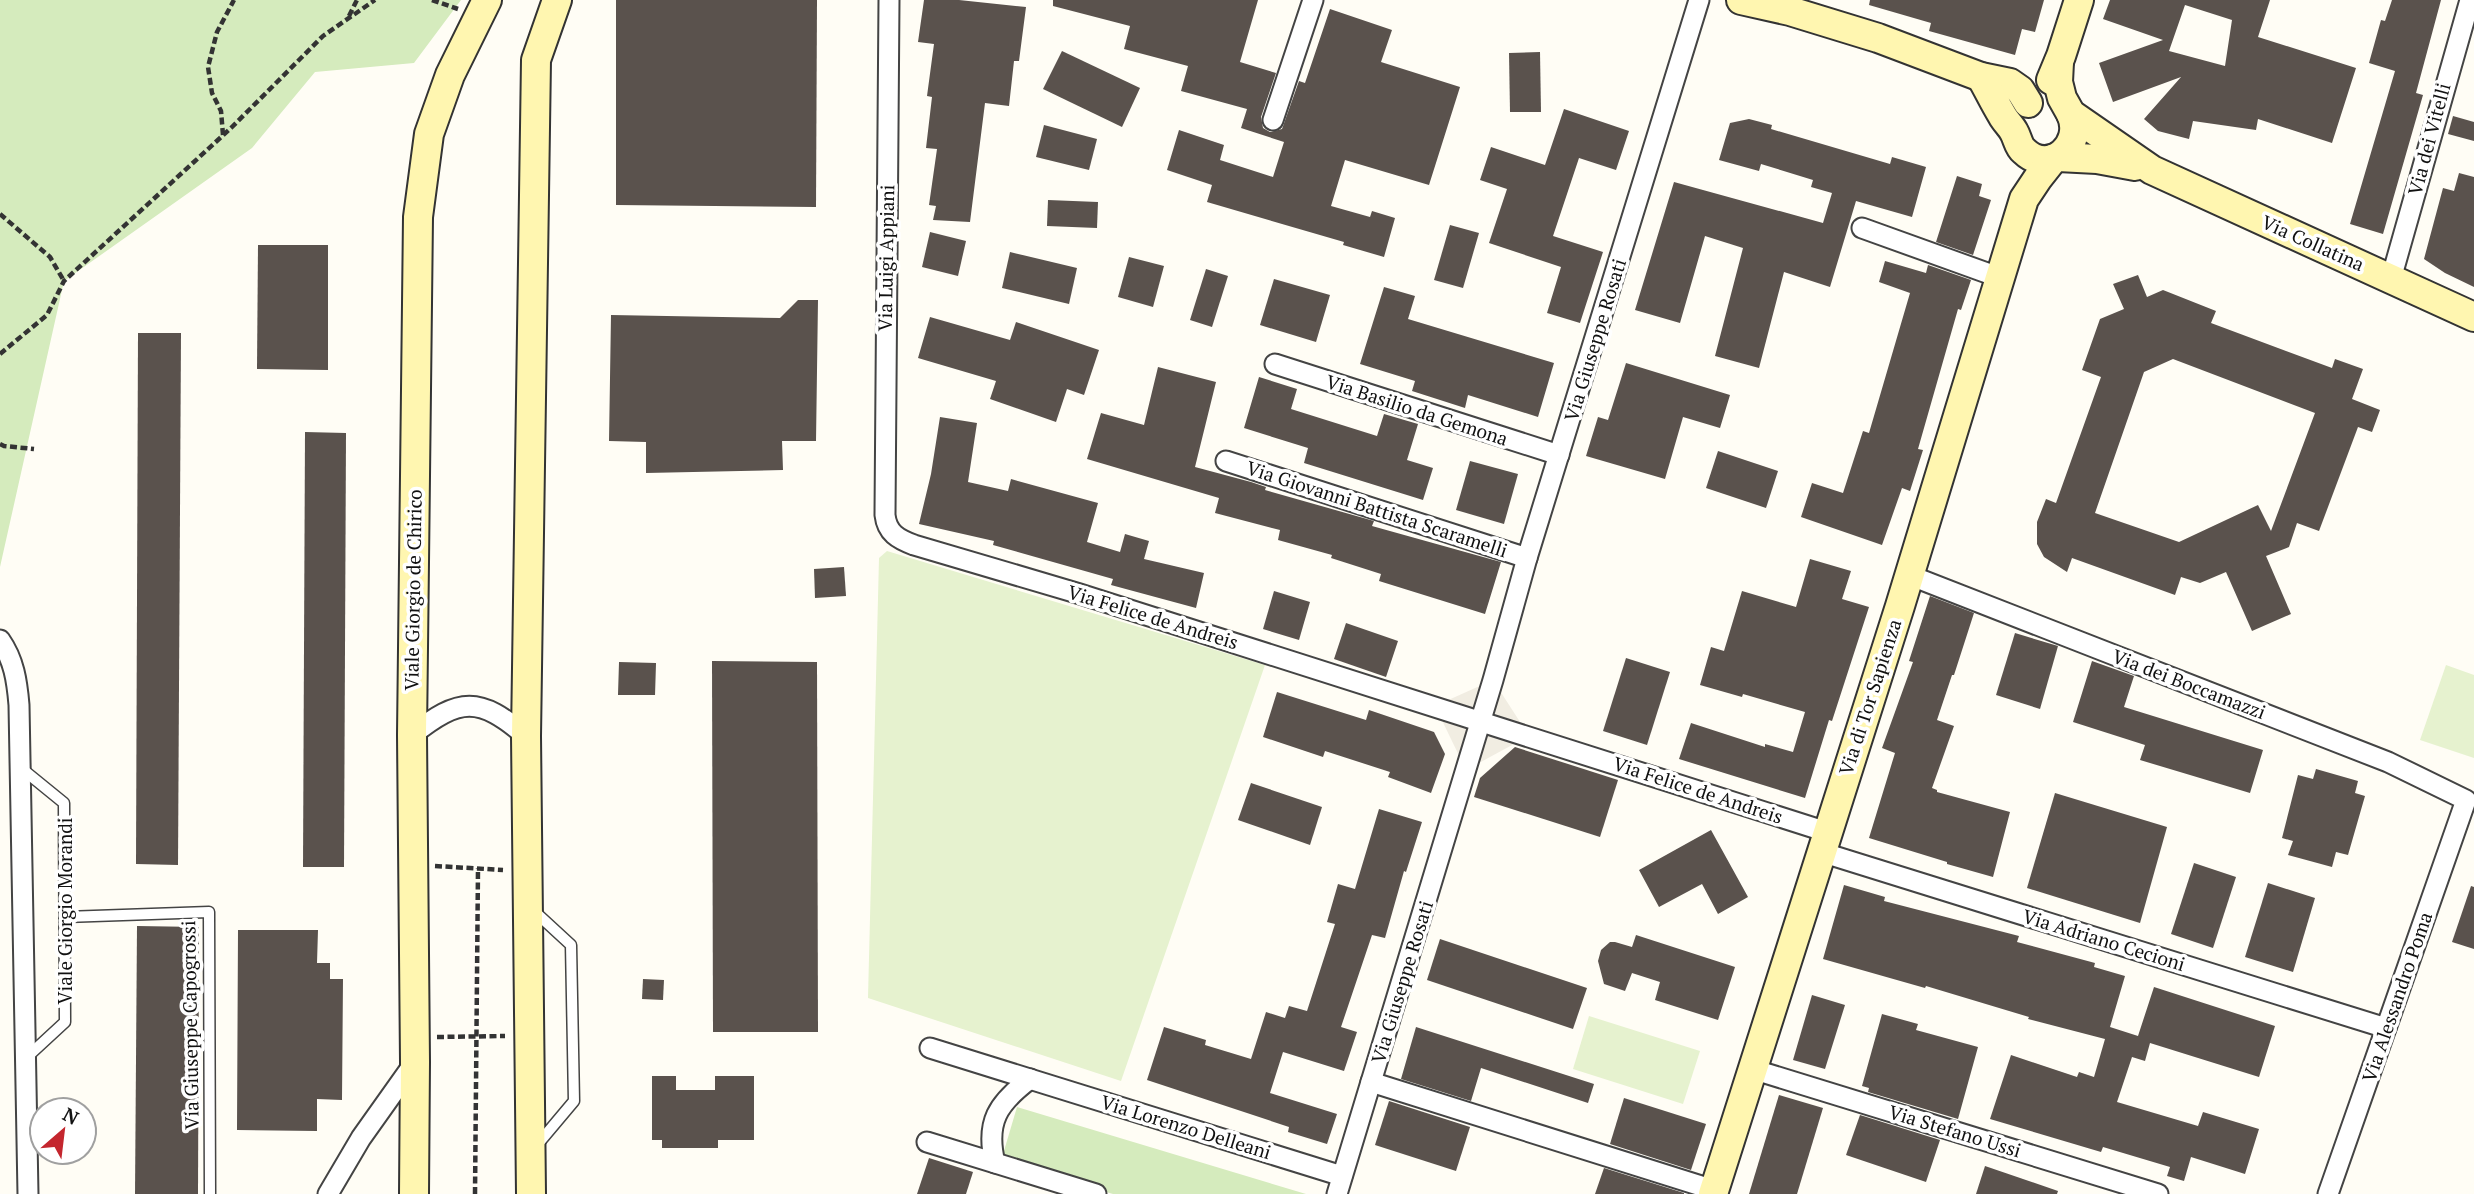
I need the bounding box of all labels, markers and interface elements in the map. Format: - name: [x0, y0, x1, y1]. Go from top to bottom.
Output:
- street label: Via dei Vitelli: [2402, 80, 2456, 198]
- street label: Via Luigi Appiani: [872, 184, 899, 332]
- street label: Via Collatina: [2258, 209, 2369, 276]
- street label: Via Giuseppe Rosati: [1558, 255, 1631, 424]
- street label: Via Basilio da Gemona: [1323, 368, 1512, 451]
- street label: Via Giovanni Battista Scaramelli: [1243, 454, 1511, 563]
- street label: Viale Giorgio de Chirico: [398, 489, 427, 691]
- street label: Via Felice de Andreis: [1065, 579, 1241, 654]
- street label: Via di Tor Sapienza: [1832, 615, 1907, 778]
- street label: Via dei Boccamazzi: [2109, 643, 2269, 724]
- street label: Via Felice de Andreis: [1610, 750, 1786, 829]
- street label: Viale Giorgio Morandi: [52, 817, 77, 1005]
- street label: Via Giuseppe Rosati: [1365, 897, 1438, 1066]
- street label: Via Adriano Cecioni: [2020, 903, 2188, 976]
- street label: Via Alessandro Poma: [2356, 908, 2438, 1085]
- street label: Via Giuseppe Capogrossi: [175, 920, 204, 1130]
- street label: Via Lorenzo Delleani: [1098, 1089, 1274, 1164]
- north arrow: [28, 1096, 98, 1166]
- street label: Via Stefano Ussi: [1886, 1099, 2024, 1163]
- text: N: [59, 1101, 84, 1130]

